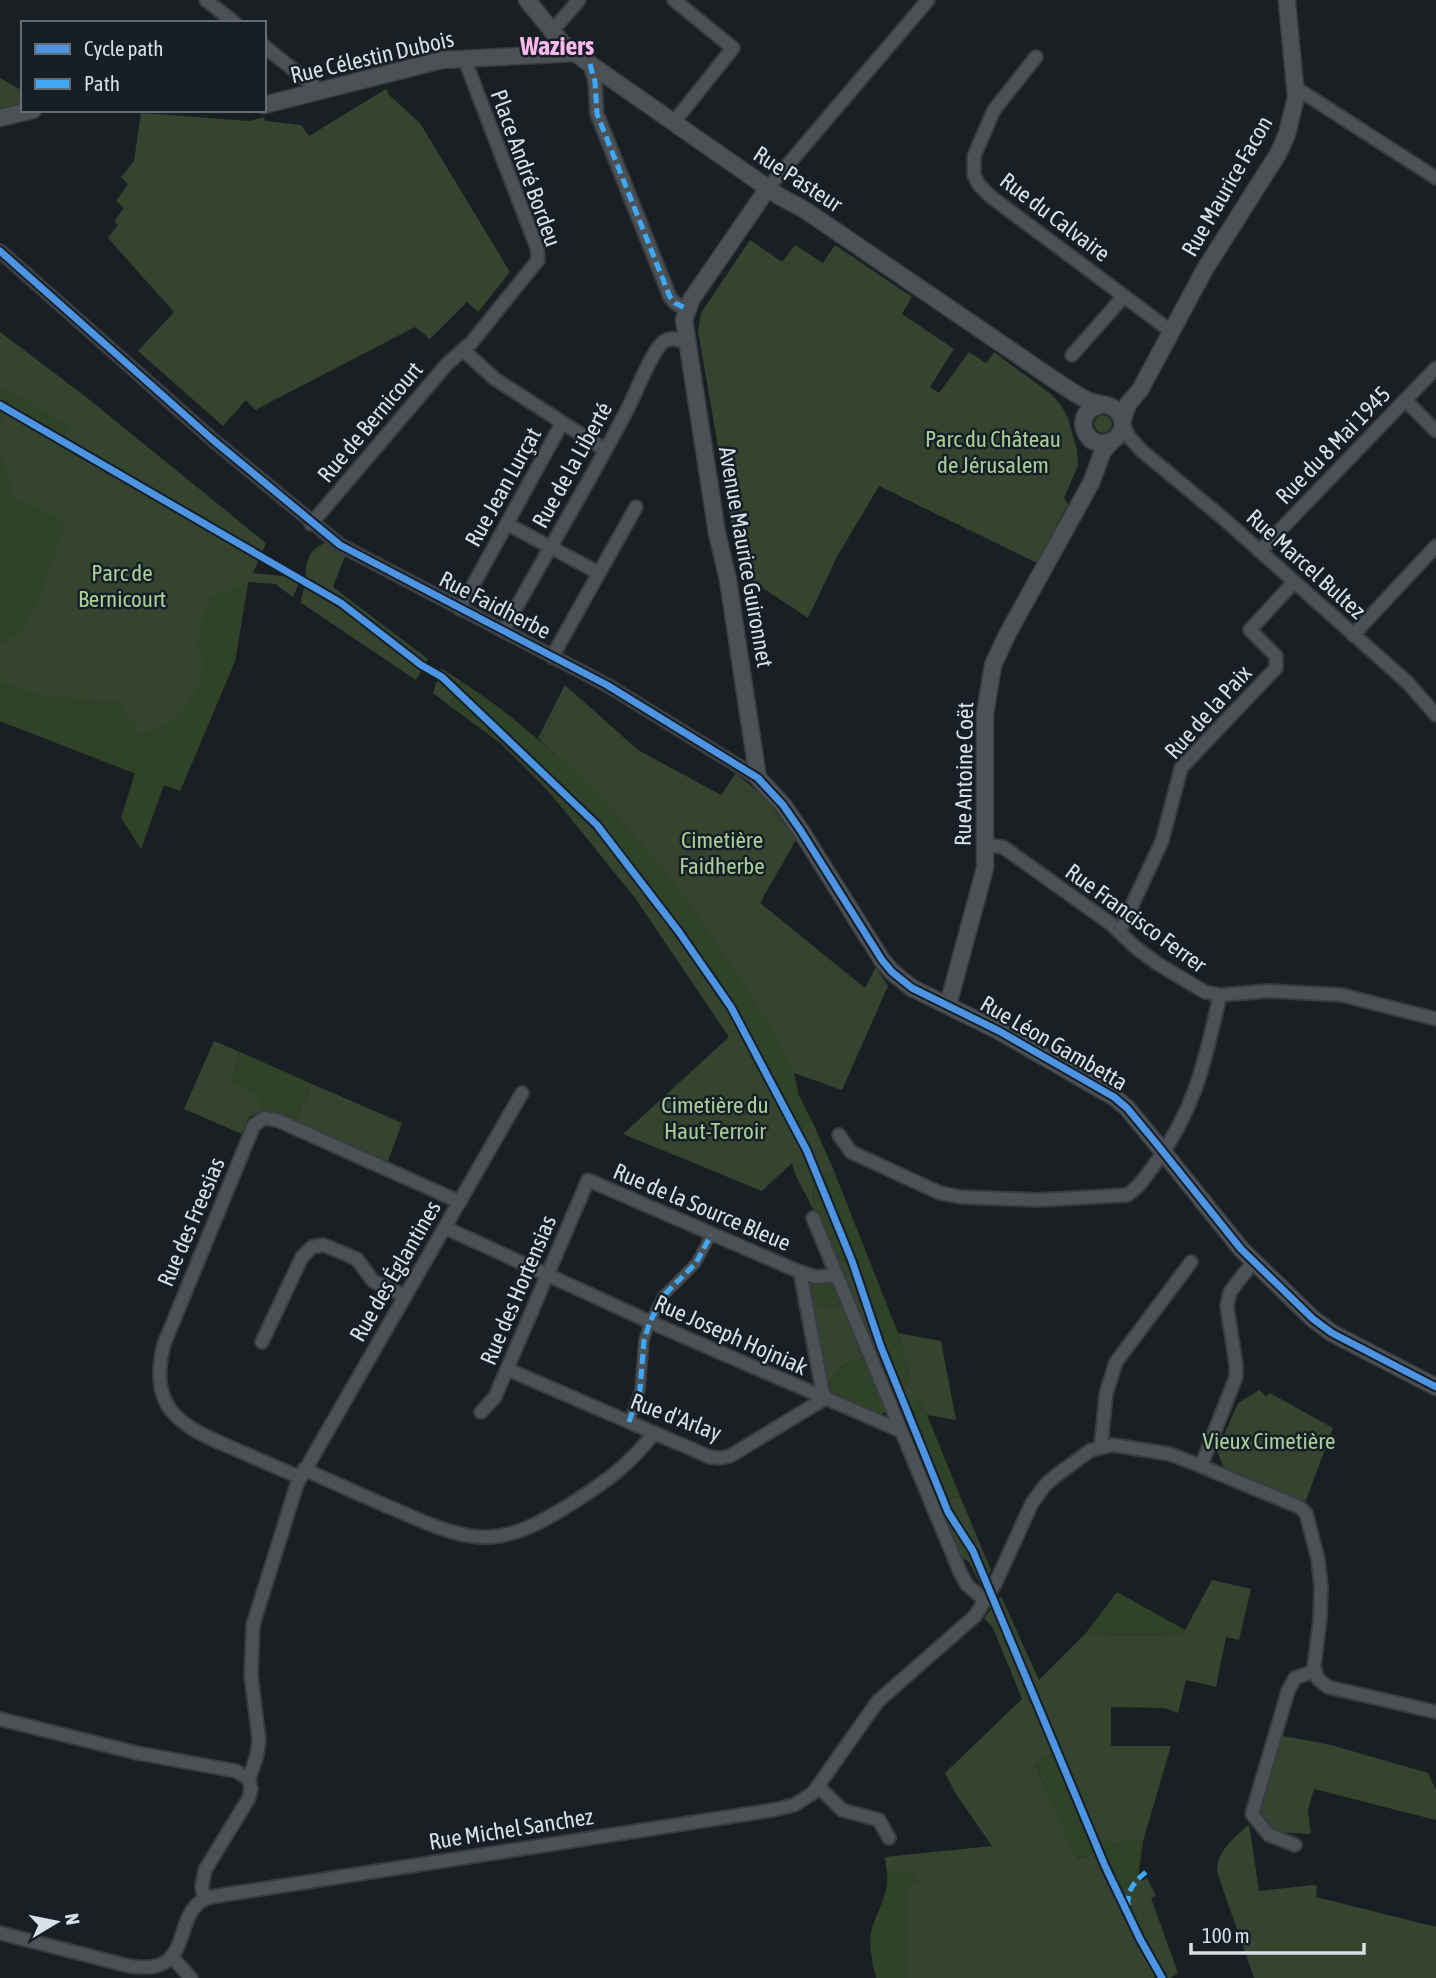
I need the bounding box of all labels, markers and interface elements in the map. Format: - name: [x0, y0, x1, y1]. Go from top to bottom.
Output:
- legend: [21, 21, 266, 112]
- street label: Rue Célestin Dubois: [288, 26, 456, 88]
- district label: Waziers: [519, 31, 594, 61]
- text: Cycle path: [84, 36, 163, 60]
- text: Path: [84, 71, 120, 95]
- street label: Place André Bordeu: [486, 86, 566, 250]
- street label: Rue Maurice Facon: [1176, 111, 1278, 261]
- street label: Rue Pasteur: [749, 141, 848, 218]
- street label: Rue du Calvaire: [995, 167, 1115, 267]
- street label: Rue de Bernicourt: [312, 357, 428, 487]
- street label: Rue du 8 Mai 1945: [1270, 381, 1396, 509]
- street label: Rue de la Liberté: [527, 398, 617, 532]
- street label: Rue Jean Lurçat: [460, 423, 546, 551]
- park label: Parc du Château de Jérusalem: [925, 426, 1061, 478]
- street label: Avenue Maurice Guironnet: [714, 445, 778, 669]
- street label: Rue Marcel Bultez: [1241, 504, 1371, 624]
- park label: Parc de Bernicourt: [78, 560, 166, 612]
- street label: Rue Faidherbe: [435, 566, 555, 644]
- street label: Rue de la Paix: [1159, 660, 1257, 764]
- street label: Rue Antoine Coët: [950, 702, 978, 846]
- park label: Cimetière Faidherbe: [679, 827, 765, 879]
- street label: Rue Francisco Ferrer: [1061, 858, 1212, 978]
- street label: Rue Léon Gambetta: [976, 990, 1132, 1096]
- park label: Cimetière du Haut-Terroir: [661, 1092, 769, 1144]
- street label: Rue des Freesias: [152, 1154, 230, 1290]
- street label: Rue de la Source Bleue: [610, 1158, 794, 1256]
- street label: Rue des Églantines: [344, 1196, 446, 1346]
- street label: Rue des Hortensias: [475, 1211, 561, 1369]
- street label: Rue Joseph Hojniak: [650, 1290, 812, 1380]
- street label: Rue d'Arlay: [627, 1388, 725, 1446]
- park label: Vieux Cimetière: [1203, 1428, 1335, 1454]
- street label: Rue Michel Sanchez: [427, 1803, 595, 1855]
- north arrow: [21, 1887, 91, 1957]
- text: N: [61, 1912, 85, 1926]
- scale bar: [1191, 1912, 1364, 1956]
- text: 100 m: [1202, 1923, 1250, 1947]

